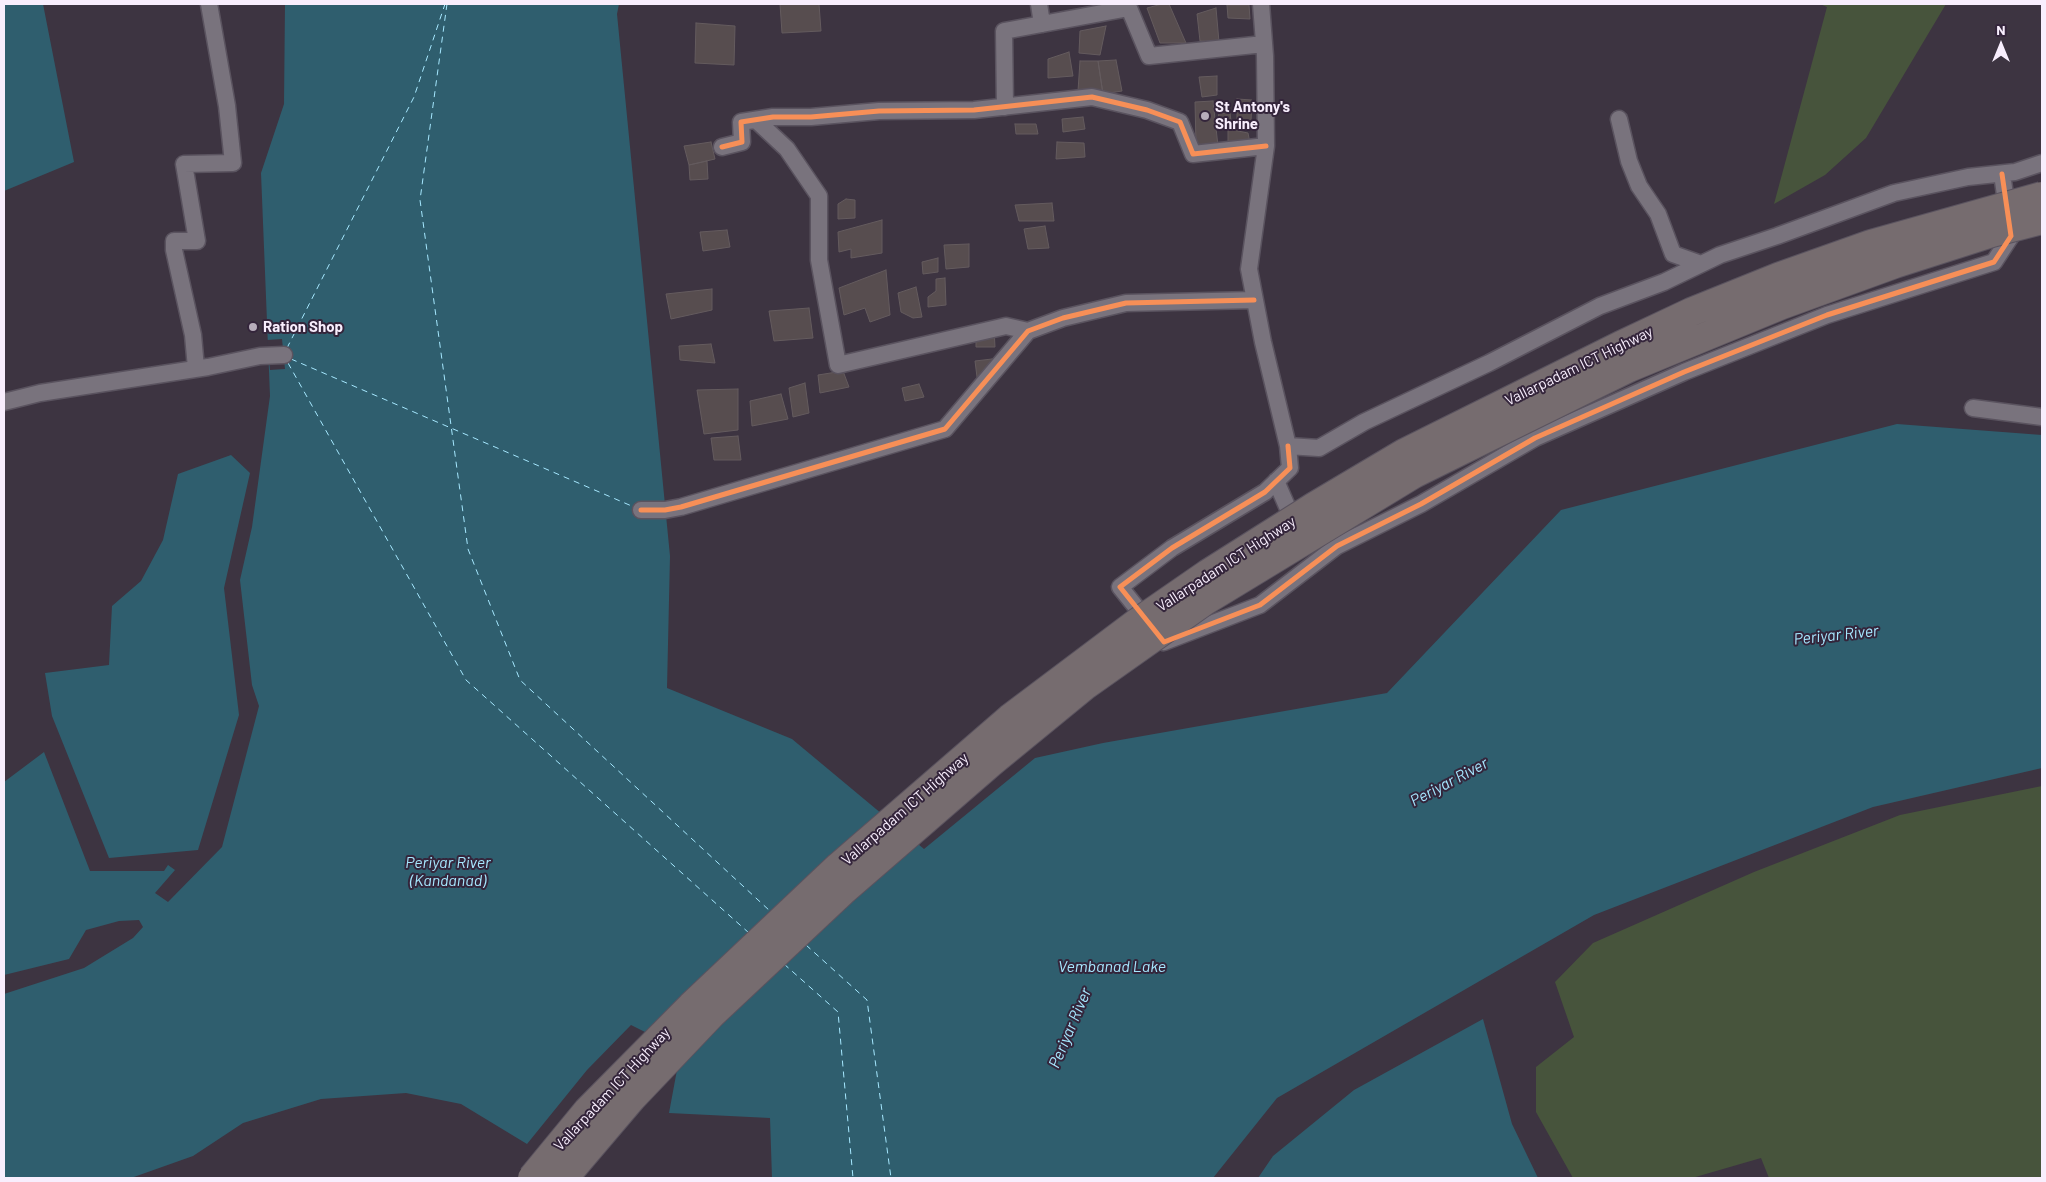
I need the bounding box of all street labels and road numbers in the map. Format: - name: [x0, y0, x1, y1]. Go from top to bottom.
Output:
- street label: Vallarpadam ICT Highway: [1502, 322, 1656, 410]
- street label: Vallarpadam ICT Highway: [1153, 512, 1299, 616]
- street label: Vallarpadam ICT Highway: [838, 749, 972, 869]
- street label: Vallarpadam ICT Highway: [550, 1024, 674, 1154]

